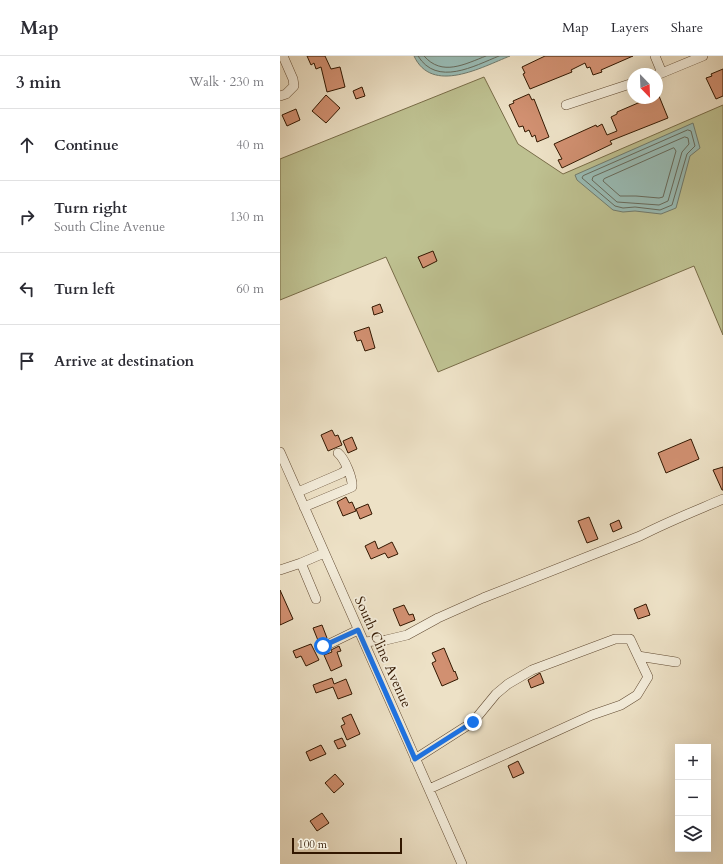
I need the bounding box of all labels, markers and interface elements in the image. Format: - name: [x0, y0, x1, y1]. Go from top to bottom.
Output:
- text: Map: [20, 15, 59, 41]
- text: Map: [562, 18, 589, 37]
- text: Layers: [611, 18, 649, 37]
- text: Share: [671, 18, 703, 37]
- north arrow: [627, 68, 663, 104]
- text: 3 min: [16, 71, 61, 94]
- text: Walk · 230 m: [189, 73, 264, 91]
- icon: ahead: [16, 134, 38, 156]
- text: Continue: [54, 135, 119, 155]
- text: 40 m: [236, 136, 264, 154]
- text: Turn right: [54, 198, 127, 218]
- icon: right: [16, 206, 38, 228]
- text: 130 m: [230, 208, 264, 226]
- text: South Cline Avenue: [54, 218, 165, 236]
- icon: left: [16, 278, 38, 300]
- text: Turn left: [54, 279, 115, 299]
- text: 60 m: [236, 280, 264, 298]
- icon: arrive: [16, 350, 38, 372]
- text: Arrive at destination: [54, 351, 194, 371]
- street label: South Cline Avenue: [350, 593, 416, 711]
- route start: [314, 637, 332, 655]
- route end: [464, 713, 482, 731]
- map controls: [675, 744, 711, 852]
- button: +: [675, 744, 711, 780]
- button: −: [675, 780, 711, 816]
- button: layers: [675, 816, 711, 852]
- scale bar: [292, 836, 402, 855]
- text: 100 m: [298, 837, 327, 852]

